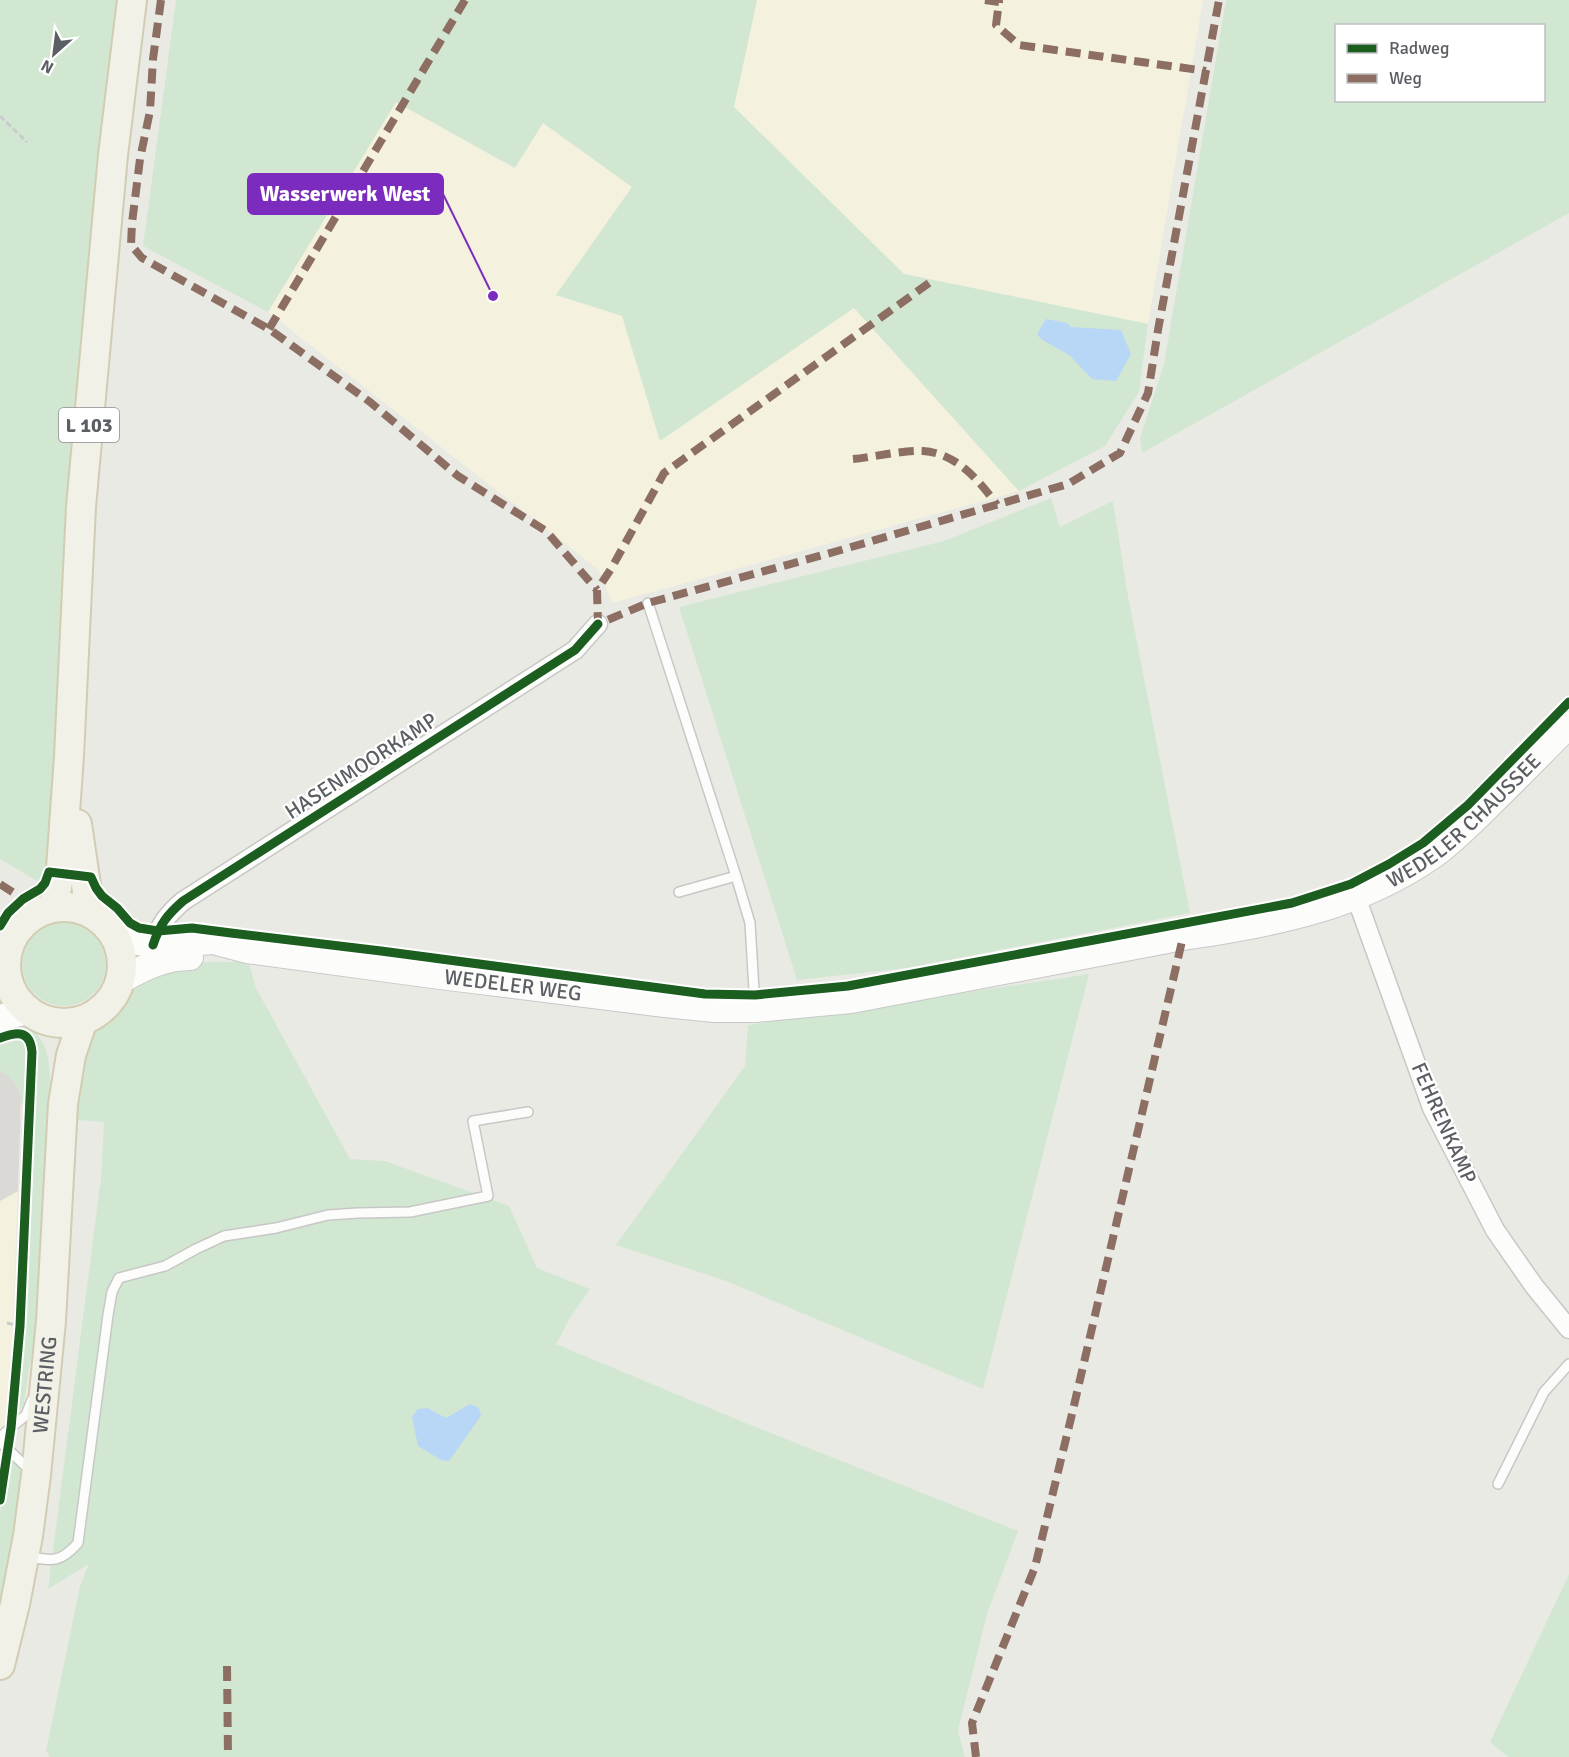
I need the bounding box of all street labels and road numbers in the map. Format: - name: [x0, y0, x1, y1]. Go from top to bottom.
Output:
- road number: L 103: [59, 408, 119, 442]
- street label: HASENMOORKAMP: [280, 707, 442, 825]
- street label: WEDELER CHAUSSEE: [1382, 748, 1546, 894]
- street label: WEDELER WEG: [443, 964, 583, 1007]
- street label: FEHRENKAMP: [1406, 1058, 1482, 1188]
- street label: WESTRING: [27, 1335, 62, 1435]

